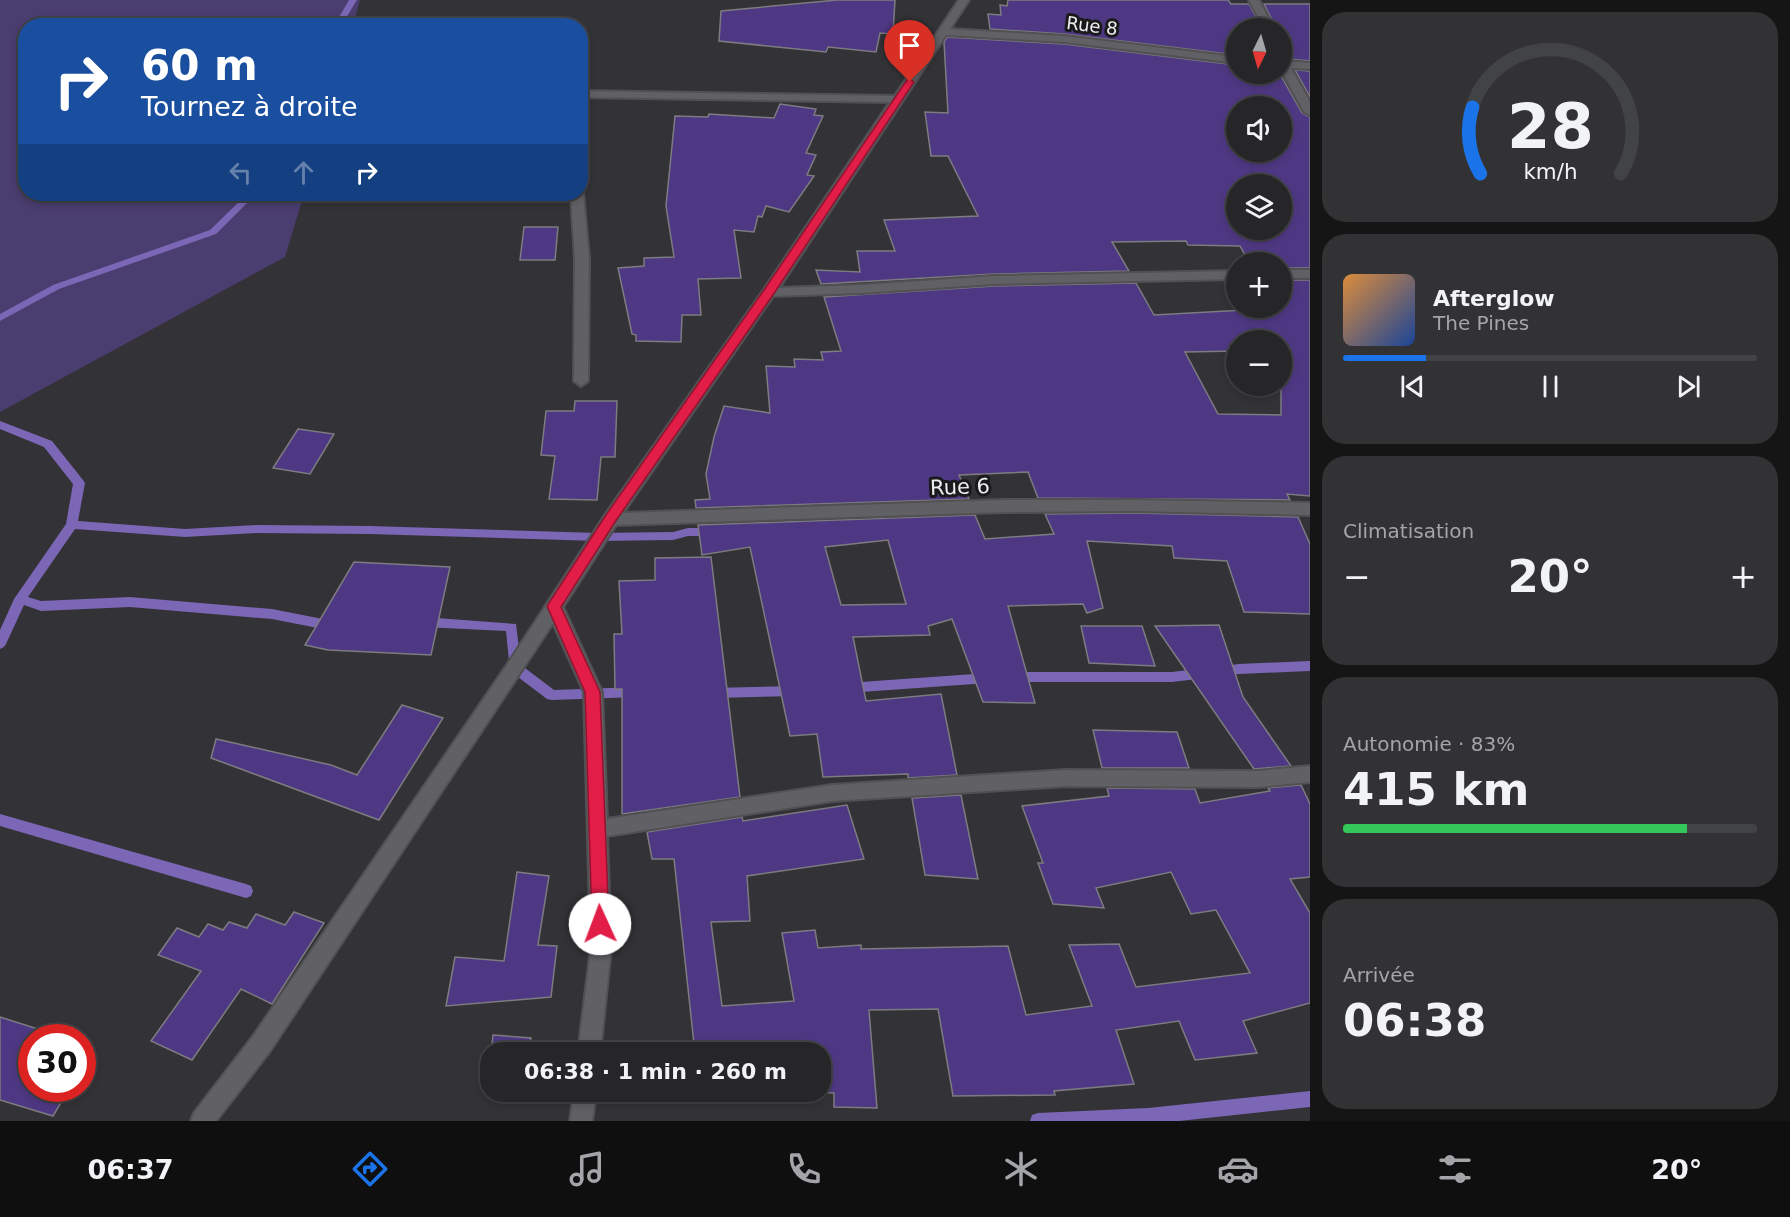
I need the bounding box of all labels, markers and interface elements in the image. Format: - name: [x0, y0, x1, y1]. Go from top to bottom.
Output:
- street label: Rue 8: [1065, 12, 1119, 39]
- north arrow: [1226, 18, 1292, 84]
- map controls: [1226, 18, 1292, 396]
- pin: [884, 20, 935, 82]
- icon: arrive: [893, 29, 926, 62]
- text: 60 m: [141, 41, 258, 90]
- icon: right: [42, 42, 120, 120]
- text: 28: [1507, 90, 1593, 163]
- text: Tournez à droite: [141, 91, 358, 122]
- button: sound: [1226, 96, 1292, 162]
- icon: left: [224, 156, 257, 189]
- icon: ahead: [287, 156, 320, 189]
- icon: right: [350, 156, 383, 189]
- text: km/h: [1523, 159, 1577, 184]
- button: layers: [1226, 174, 1292, 240]
- button: +: [1226, 252, 1292, 318]
- text: Afterglow: [1433, 286, 1555, 311]
- text: The Pines: [1433, 311, 1529, 335]
- button: −: [1226, 330, 1292, 396]
- icon: previous: [1396, 370, 1429, 403]
- icon: pause: [1534, 370, 1567, 403]
- icon: next: [1672, 370, 1705, 403]
- street label: Rue 6: [930, 474, 990, 500]
- text: Climatisation: [1343, 519, 1474, 543]
- text: 20°: [1507, 550, 1593, 603]
- text: −: [1343, 557, 1371, 596]
- text: +: [1729, 557, 1757, 596]
- text: Autonomie · 83%: [1343, 732, 1515, 756]
- text: 415 km: [1343, 763, 1529, 816]
- position arrow: [568, 892, 632, 956]
- text: Arrivée: [1343, 963, 1415, 987]
- text: 06:38: [1343, 994, 1486, 1047]
- speed limit sign: 30: [18, 1024, 96, 1102]
- text: 06:38 · 1 min · 260 m: [524, 1059, 787, 1084]
- icon: directions: [349, 1148, 391, 1190]
- icon: music: [566, 1148, 608, 1190]
- icon: phone: [783, 1148, 825, 1190]
- icon: climate: [1000, 1148, 1042, 1190]
- icon: car: [1217, 1148, 1259, 1190]
- icon: filters: [1434, 1148, 1476, 1190]
- text: 06:37: [88, 1154, 174, 1185]
- text: 20°: [1651, 1154, 1702, 1185]

